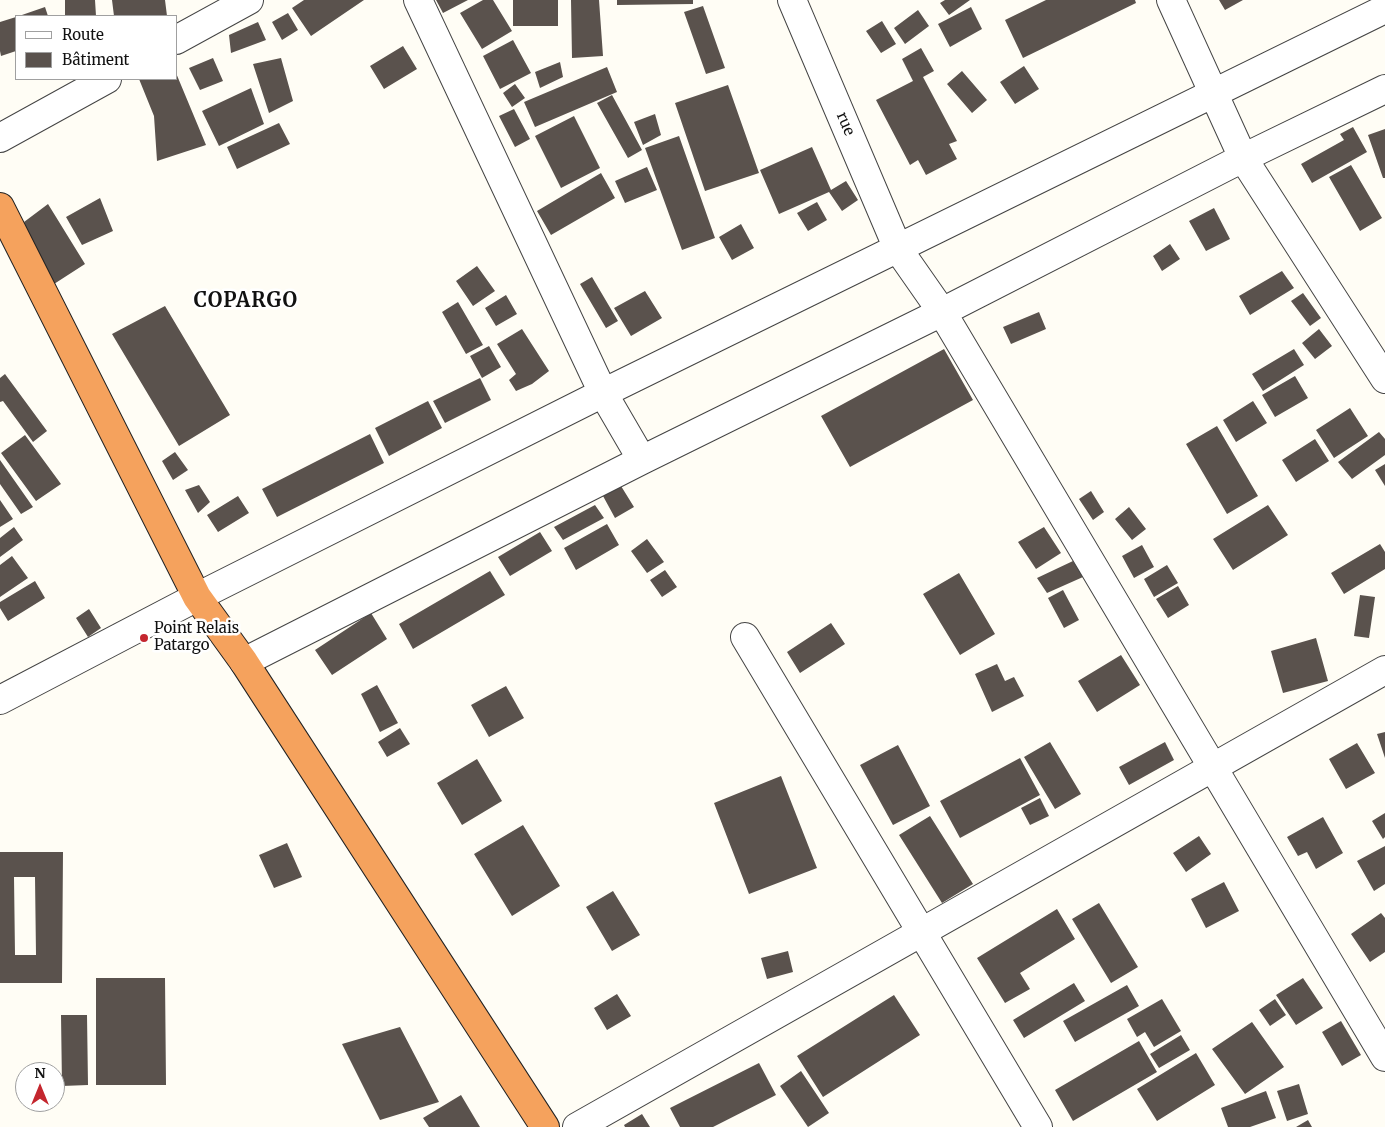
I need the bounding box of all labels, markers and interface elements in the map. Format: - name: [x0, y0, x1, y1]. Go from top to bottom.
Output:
- legend: [15, 15, 178, 80]
- text: Route: [62, 25, 104, 44]
- text: Bâtiment: [62, 50, 129, 69]
- street label: rue: [832, 109, 858, 139]
- district label: COPARGO: [193, 289, 299, 313]
- place label: Point Relais Patargo: [154, 620, 239, 655]
- marker: Point Relais Patargo: [138, 632, 150, 644]
- north arrow: [15, 1062, 65, 1112]
- text: N: [34, 1064, 46, 1082]

